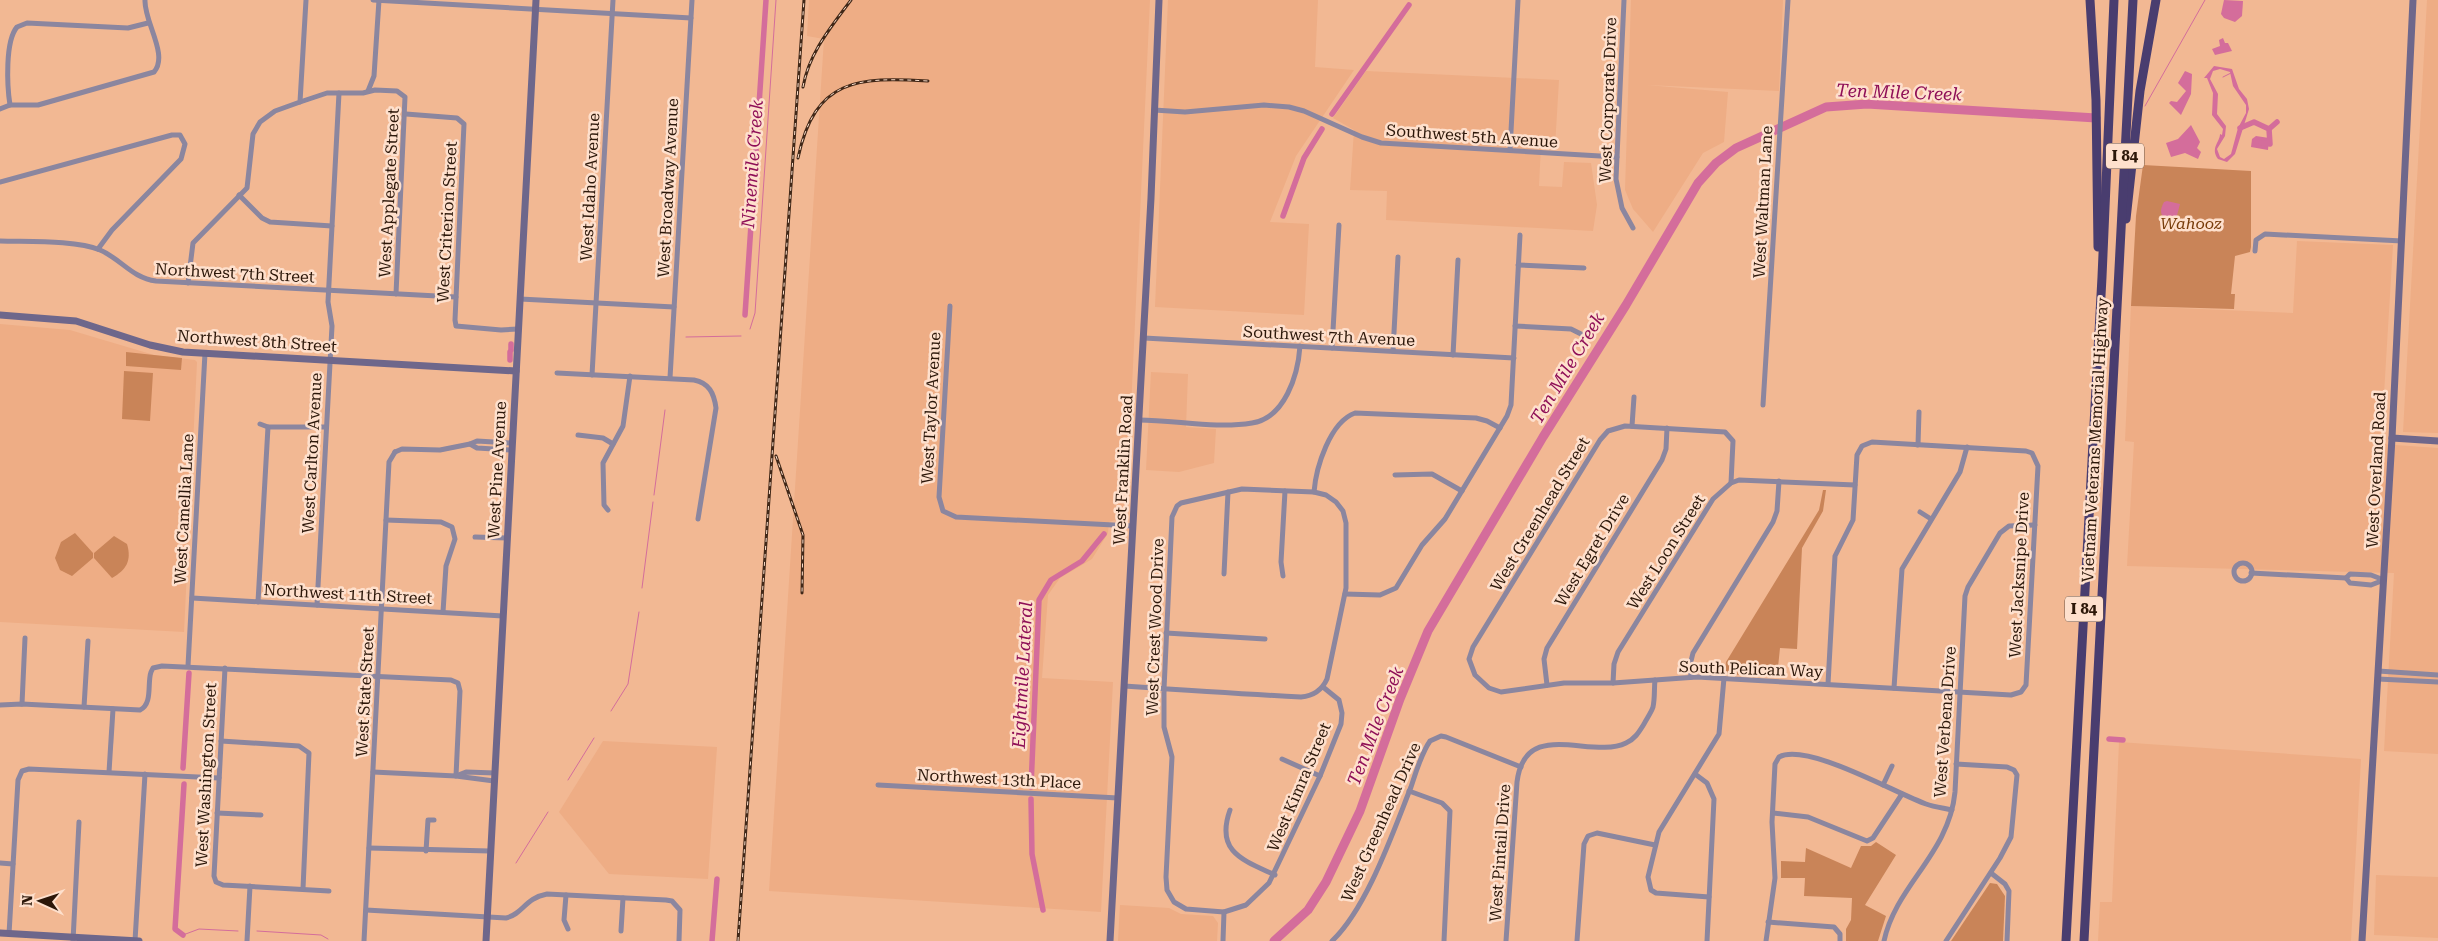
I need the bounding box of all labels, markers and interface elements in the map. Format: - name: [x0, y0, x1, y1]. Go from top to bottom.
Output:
- street label: West Corporate Drive: [1596, 17, 1620, 183]
- water label: Ten Mile Creek: [1836, 79, 1963, 105]
- street label: West Broadway Avenue: [654, 98, 682, 278]
- water label: Ninemile Creek: [737, 99, 767, 230]
- street label: West Applegate Street: [375, 108, 403, 278]
- street label: West Idaho Avenue: [577, 112, 603, 262]
- street label: Southwest 5th Avenue: [1385, 121, 1559, 151]
- street label: West Waltman Lane: [1750, 125, 1776, 279]
- street label: West Criterion Street: [433, 141, 461, 303]
- road number: I 84: [2106, 144, 2144, 168]
- park label: Wahooz: [2160, 214, 2222, 233]
- street label: Northwest 7th Street: [155, 259, 315, 287]
- street label: Vietnam Veterans Memorial Highway: [2078, 296, 2112, 583]
- water label: Ten Mile Creek: [1526, 308, 1609, 427]
- street label: Southwest 7th Avenue: [1243, 322, 1416, 350]
- street label: Northwest 8th Street: [177, 326, 337, 356]
- street label: West Taylor Avenue: [918, 331, 944, 484]
- street label: West Carlton Avenue: [298, 372, 326, 534]
- street label: West Overland Road: [2362, 391, 2390, 549]
- street label: West Franklin Road: [1110, 395, 1136, 545]
- street label: West Pine Avenue: [484, 400, 510, 539]
- street label: West Camellia Lane: [171, 433, 197, 585]
- street label: West Greenhead Street: [1486, 433, 1594, 594]
- street label: West Egret Drive: [1551, 490, 1633, 610]
- street label: West Loon Street: [1623, 491, 1709, 613]
- street label: West Jacksnipe Drive: [2005, 491, 2033, 658]
- street label: West Crest Wood Drive: [1142, 538, 1168, 716]
- street label: Northwest 11th Street: [263, 580, 433, 608]
- road number: I 84: [2065, 596, 2103, 622]
- water label: Eightmile Lateral: [1008, 601, 1036, 750]
- street label: West State Street: [352, 626, 378, 758]
- street label: West Verbena Drive: [1930, 646, 1960, 798]
- street label: South Pelican Way: [1679, 657, 1824, 681]
- water label: Ten Mile Creek: [1343, 663, 1407, 789]
- street label: West Washington Street: [192, 682, 220, 868]
- street label: West Kimra Street: [1263, 720, 1335, 854]
- street label: West Greenhead Drive: [1337, 739, 1425, 905]
- street label: Northwest 13th Place: [916, 765, 1082, 793]
- street label: West Pintail Drive: [1486, 783, 1514, 923]
- north arrow: [15, 876, 65, 926]
- text: N: [19, 894, 35, 906]

